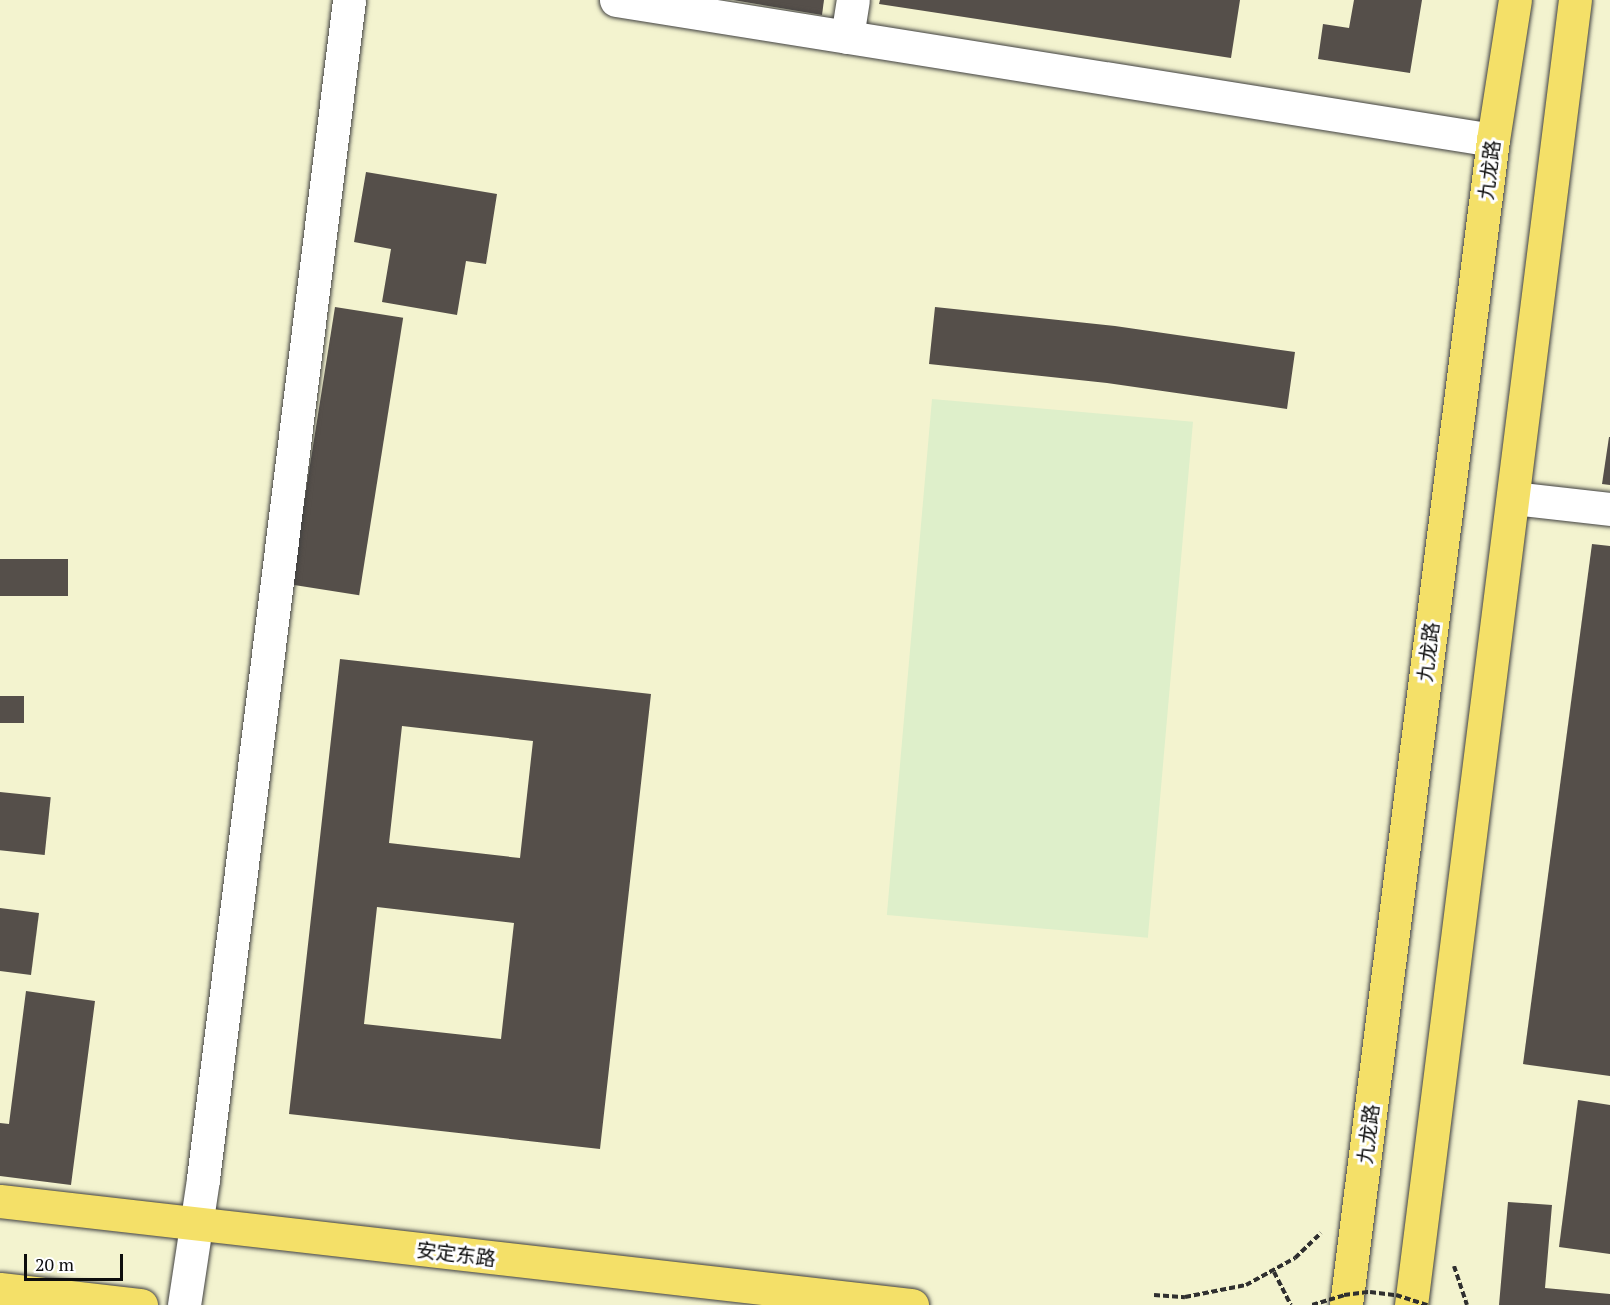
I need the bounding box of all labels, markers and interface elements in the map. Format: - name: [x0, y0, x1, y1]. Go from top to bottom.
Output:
- street label: 九龙路: [1473, 139, 1505, 201]
- street label: 九龙路: [1412, 621, 1444, 683]
- street label: 九龙路: [1352, 1103, 1384, 1165]
- street label: 安定东路: [415, 1237, 497, 1271]
- scale bar: [27, 1242, 126, 1280]
- text: 20 m: [35, 1252, 74, 1276]

